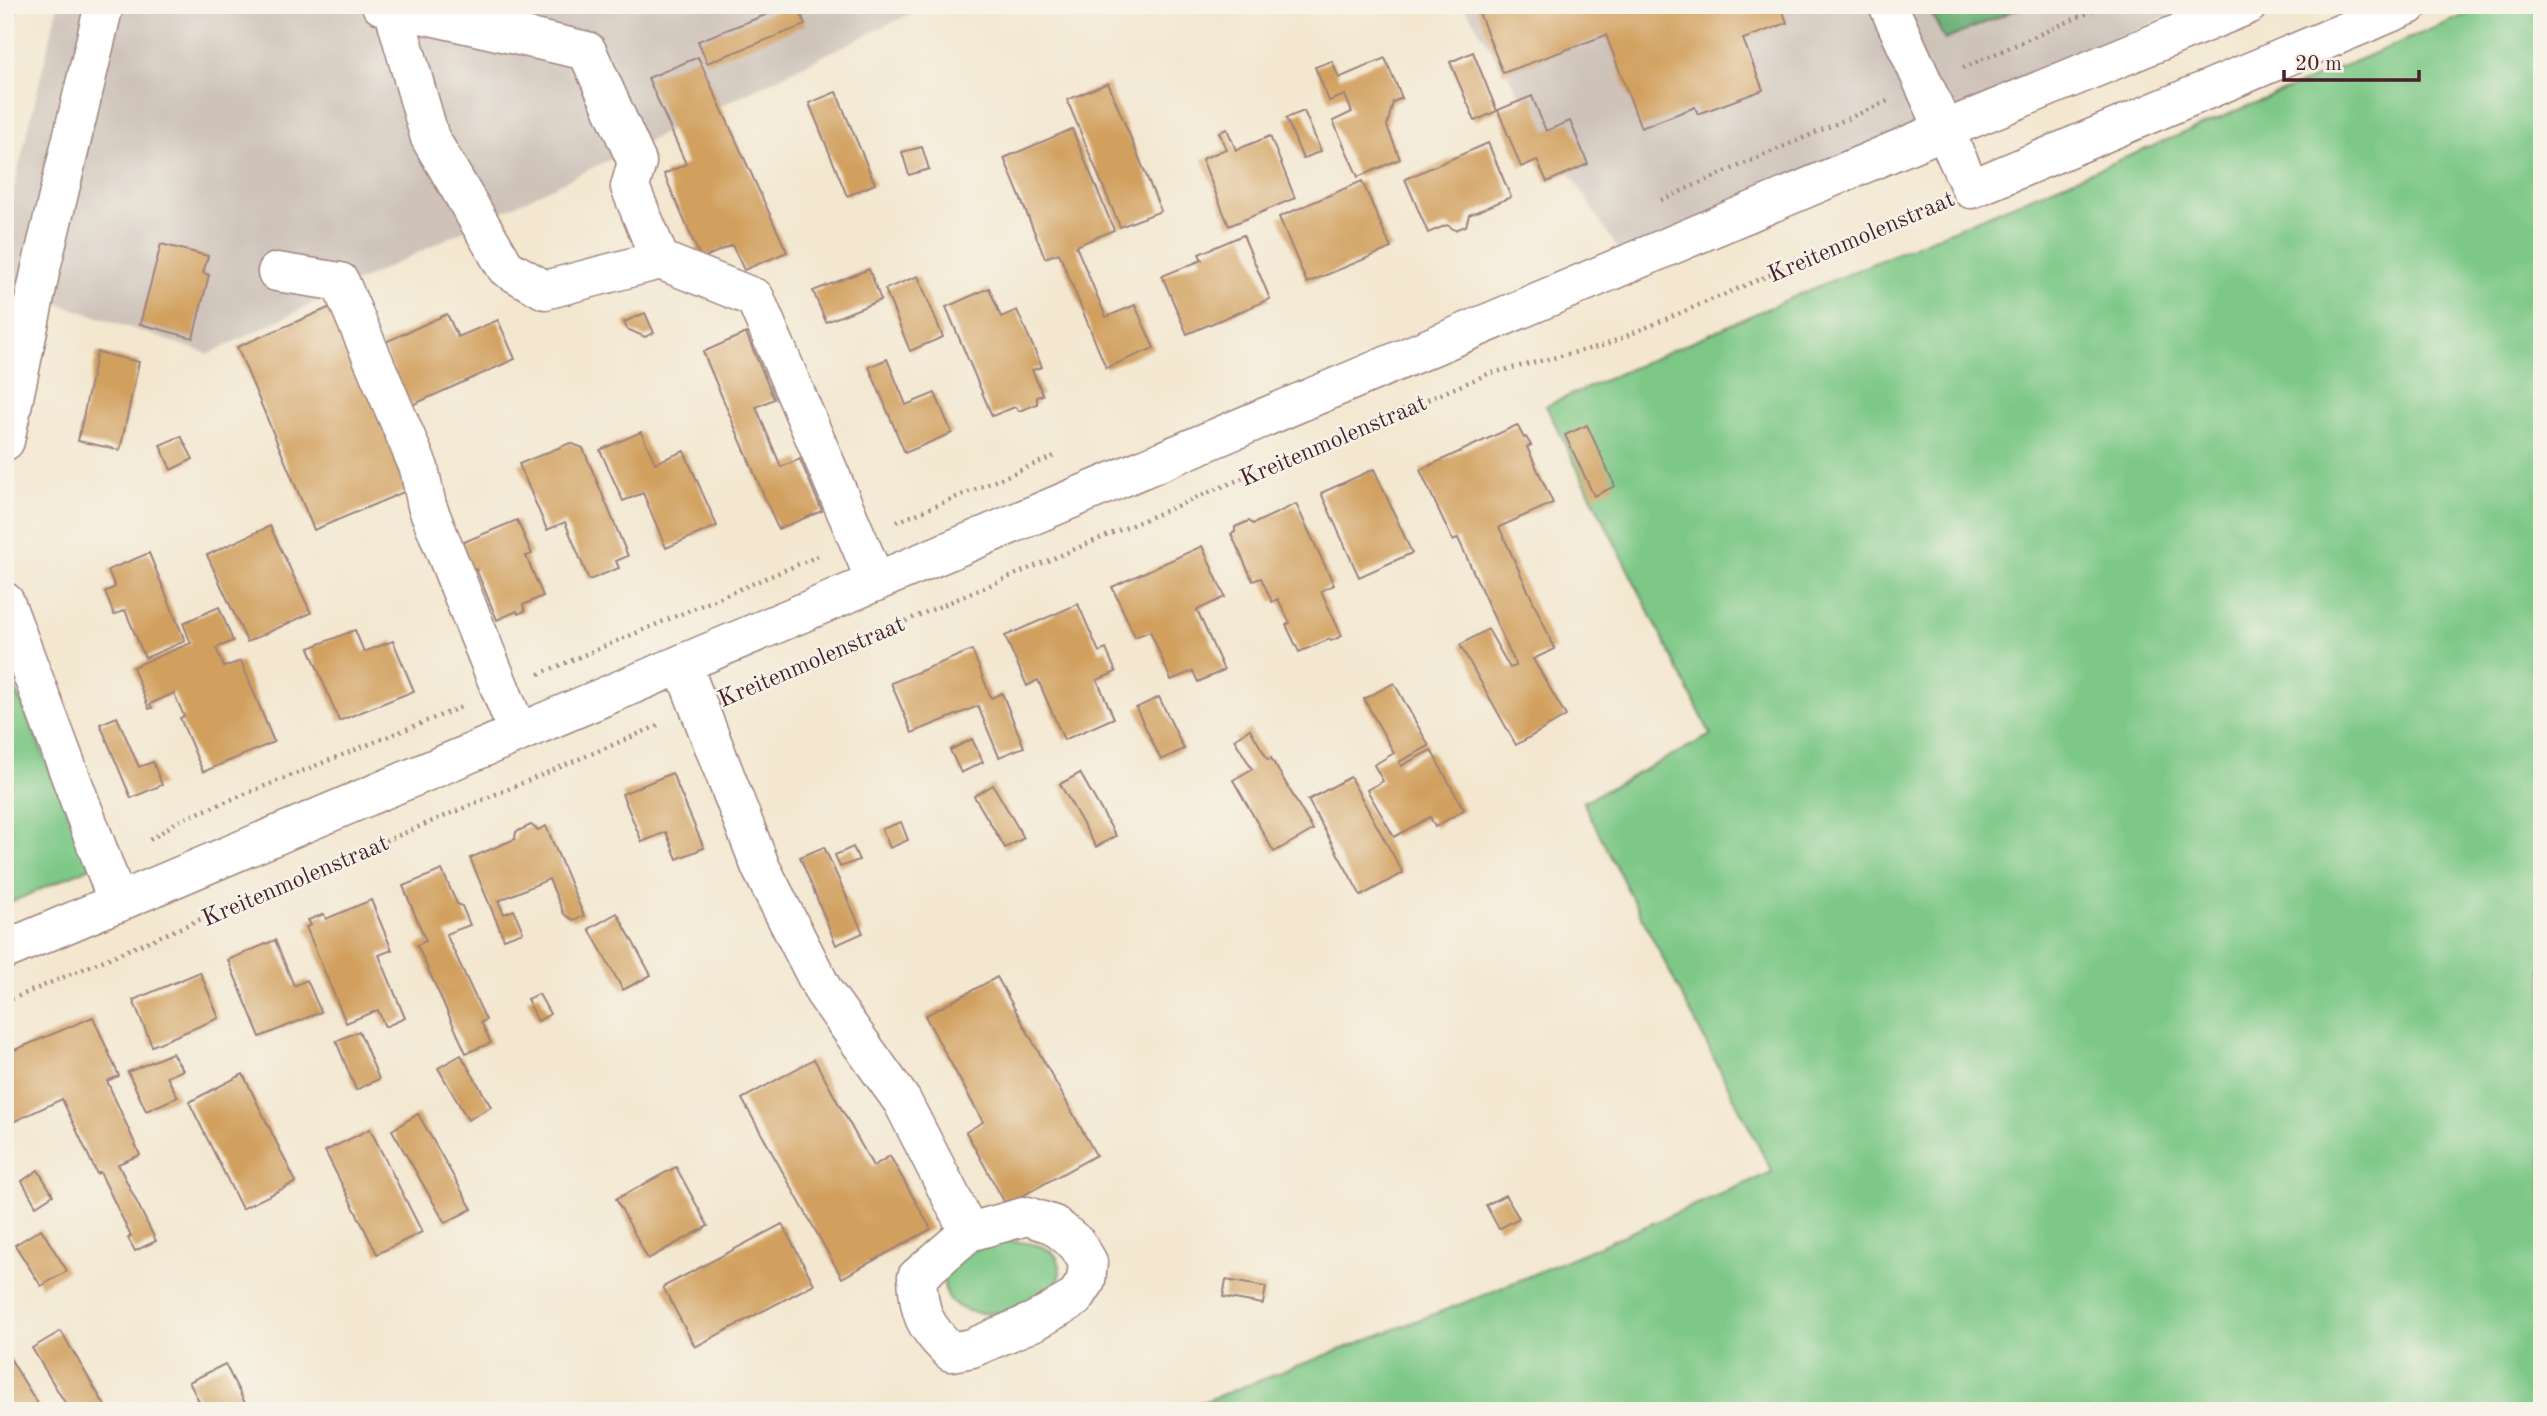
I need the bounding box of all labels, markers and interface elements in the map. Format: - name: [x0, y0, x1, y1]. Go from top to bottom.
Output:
- scale bar: [2284, 38, 2419, 82]
- text: 20 m: [2295, 54, 2342, 75]
- street label: Kreitenmolenstraat: [1765, 188, 1959, 288]
- street label: Kreitenmolenstraat: [1237, 392, 1431, 492]
- street label: Kreitenmolenstraat: [715, 613, 909, 713]
- street label: Kreitenmolenstraat: [199, 832, 393, 932]

